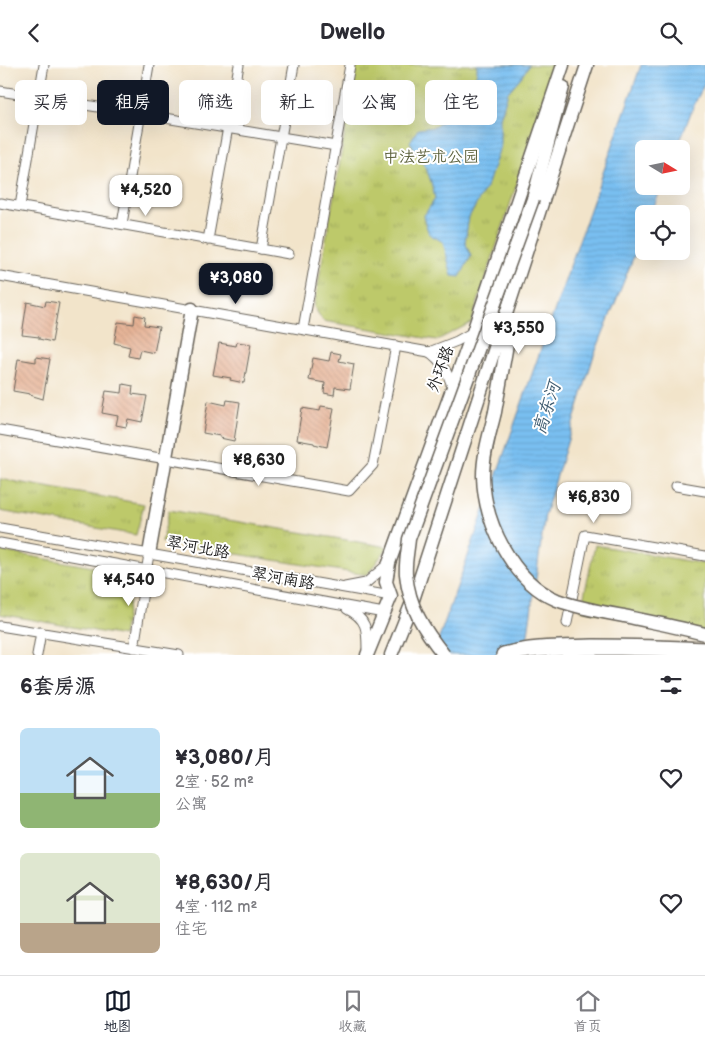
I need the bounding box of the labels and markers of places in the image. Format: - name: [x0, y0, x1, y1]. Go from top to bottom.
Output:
- pin: ¥4,520: [105, 175, 187, 217]
- pin: ¥3,080: [195, 263, 277, 305]
- pin: ¥3,550: [478, 313, 560, 355]
- pin: ¥8,630: [218, 445, 300, 487]
- pin: ¥6,830: [553, 481, 635, 524]
- pin: ¥4,540: [88, 565, 170, 607]

